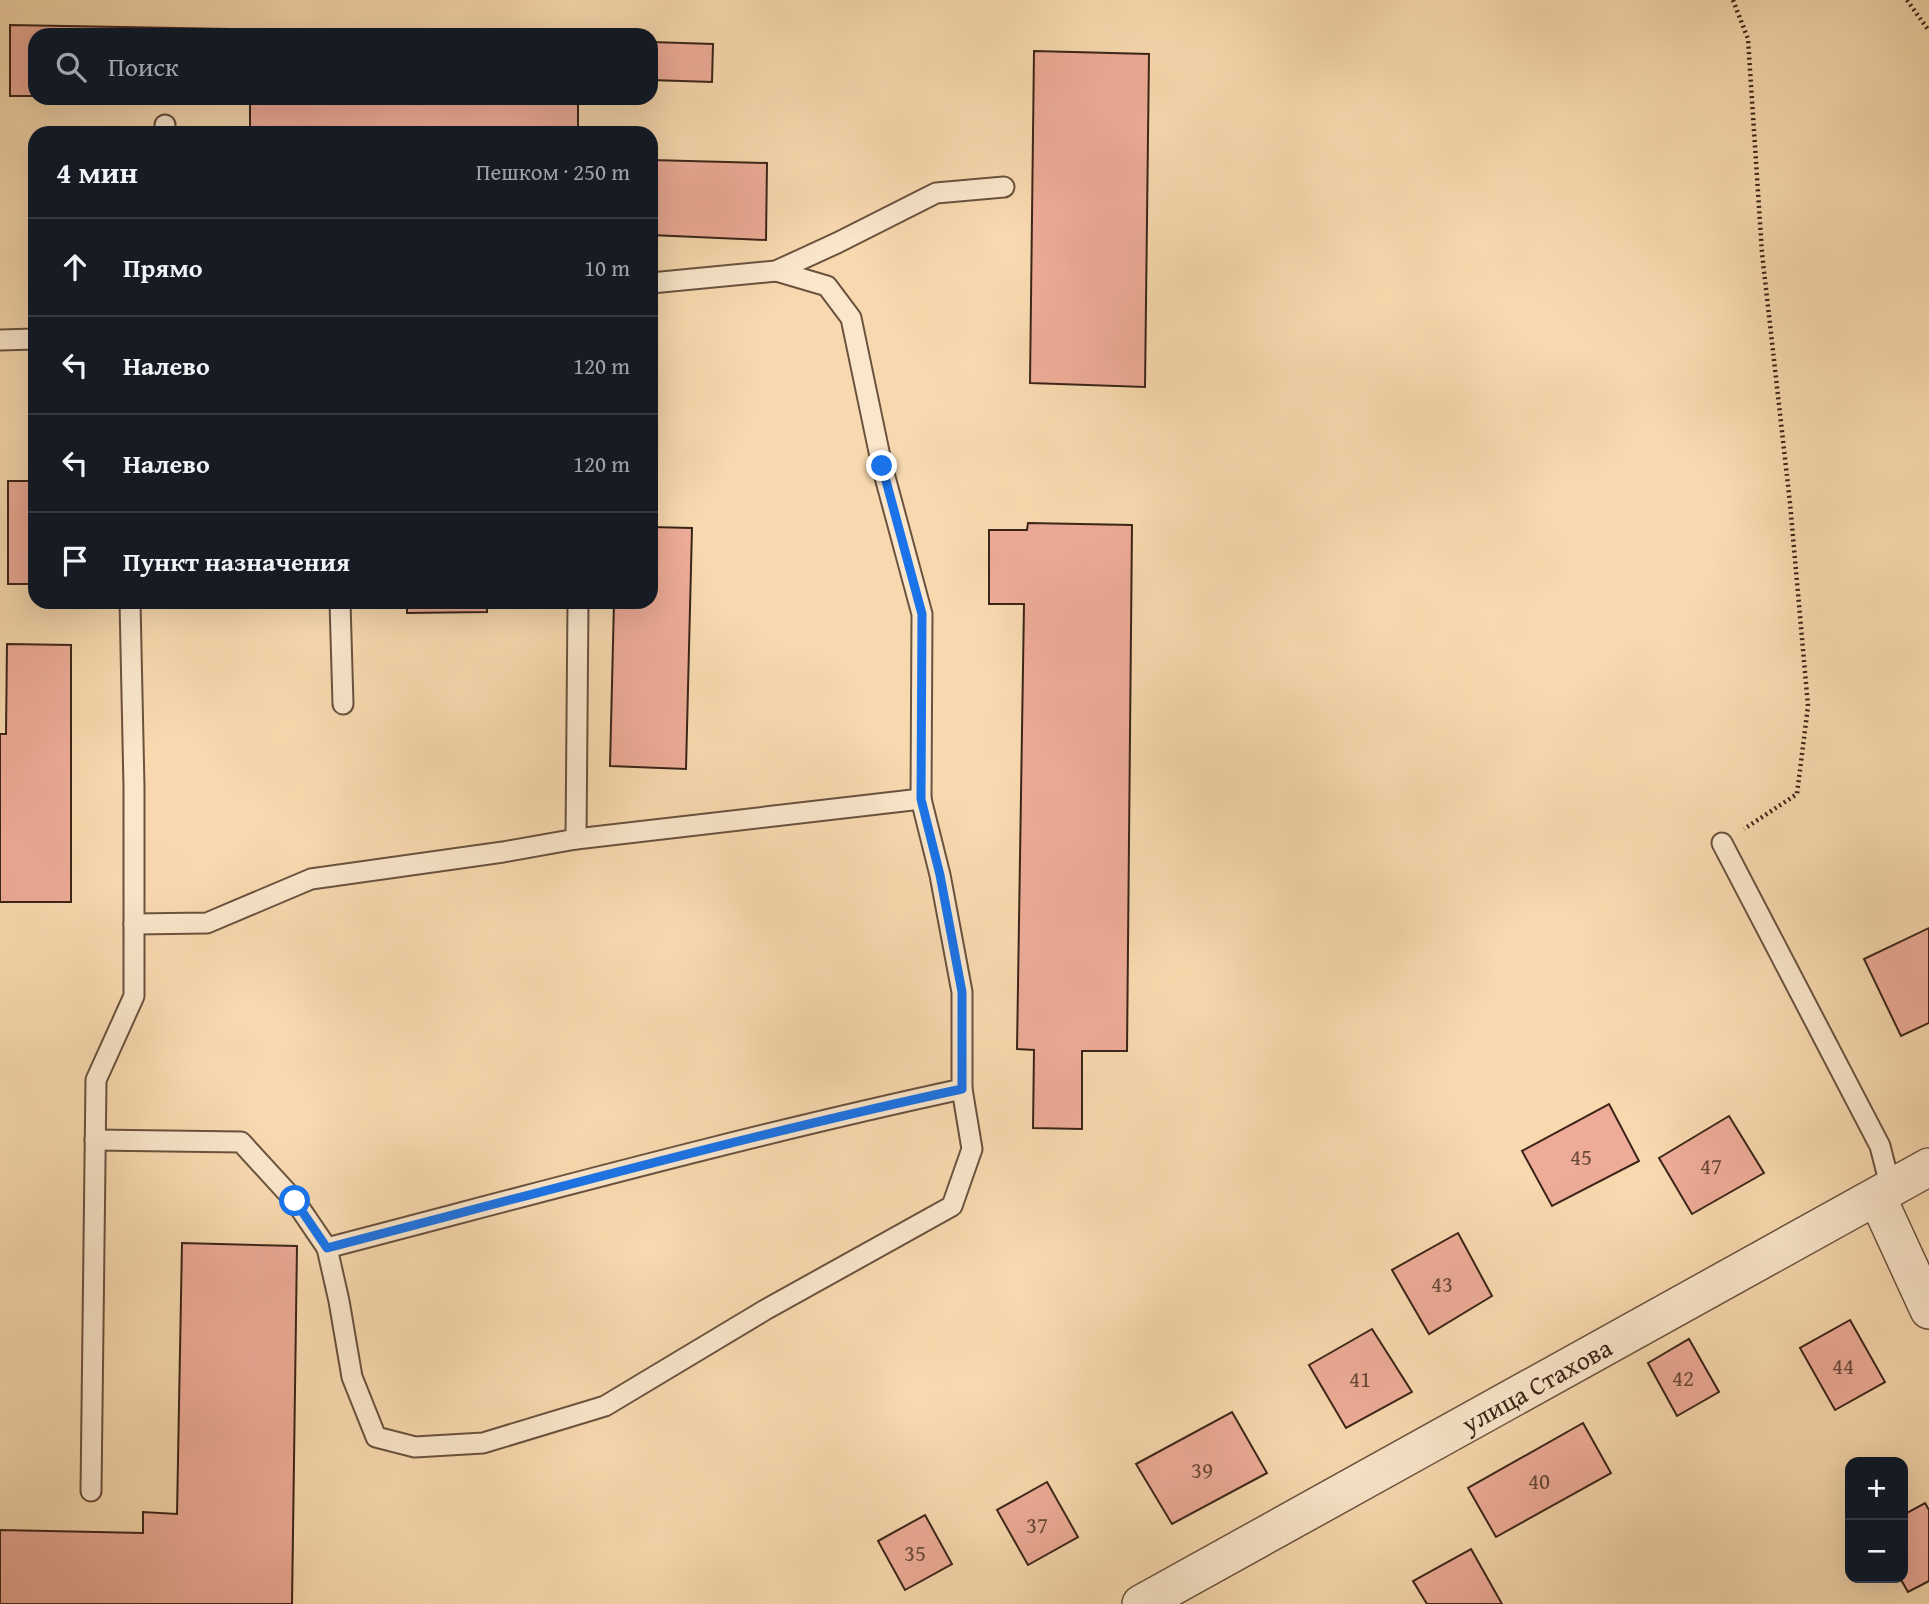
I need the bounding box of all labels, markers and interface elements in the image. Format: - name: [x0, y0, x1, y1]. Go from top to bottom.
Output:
- search box: [28, 28, 658, 105]
- text: Поиск: [108, 47, 179, 86]
- icon: search: [52, 48, 90, 86]
- text: 4 мин: [56, 150, 138, 194]
- text: Пешком · 250 m: [476, 155, 630, 188]
- icon: ahead: [56, 248, 94, 286]
- text: Прямо: [123, 248, 203, 287]
- text: 10 m: [584, 251, 630, 284]
- icon: left: [56, 346, 94, 384]
- text: Налево: [123, 346, 210, 385]
- text: 120 m: [573, 349, 630, 382]
- icon: left: [56, 444, 94, 482]
- text: Налево: [123, 444, 210, 483]
- text: 120 m: [573, 447, 630, 480]
- route end: [866, 450, 897, 481]
- icon: arrive: [56, 542, 94, 580]
- text: Пункт назначения: [123, 542, 350, 581]
- house number: 45: [1570, 1140, 1592, 1173]
- house number: 47: [1700, 1149, 1722, 1182]
- route start: [279, 1185, 310, 1216]
- house number: 43: [1431, 1267, 1453, 1300]
- street label: улица Стахова: [1453, 1327, 1619, 1443]
- house number: 44: [1832, 1349, 1854, 1382]
- house number: 42: [1672, 1361, 1694, 1394]
- house number: 41: [1349, 1362, 1371, 1395]
- house number: 39: [1191, 1453, 1213, 1486]
- map controls: [1845, 1457, 1908, 1583]
- button: +: [1845, 1457, 1908, 1520]
- house number: 40: [1528, 1464, 1550, 1497]
- house number: 37: [1026, 1508, 1048, 1541]
- button: −: [1845, 1520, 1908, 1583]
- house number: 35: [904, 1536, 926, 1569]

